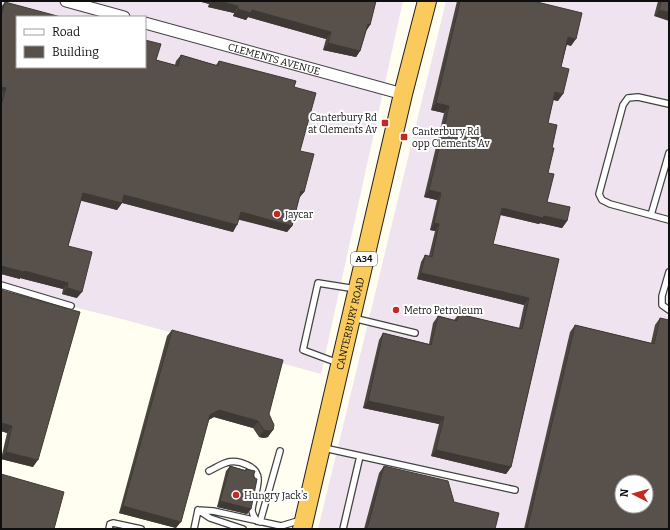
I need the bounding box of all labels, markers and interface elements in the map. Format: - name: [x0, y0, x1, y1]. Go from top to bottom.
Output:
- legend: [16, 16, 146, 68]
- text: Road: [52, 25, 80, 39]
- street label: CLEMENTS AVENUE: [226, 41, 321, 78]
- text: Building: [52, 45, 99, 59]
- place label: Canterbury Rd at Clements Av: [308, 112, 378, 136]
- marker: Canterbury Rd at Clements Av: [380, 118, 390, 128]
- place label: Canterbury Rd opp Clements Av: [412, 126, 490, 150]
- marker: Canterbury Rd opp Clements Av: [399, 132, 409, 142]
- marker: Jaycar: [272, 209, 282, 219]
- place label: Jaycar: [284, 209, 314, 221]
- road number: A34: [351, 252, 377, 266]
- street label: CANTERBURY ROAD: [334, 276, 367, 371]
- marker: Metro Petroleum: [391, 305, 401, 315]
- place label: Metro Petroleum: [404, 305, 483, 317]
- north arrow: [614, 474, 654, 514]
- text: N: [618, 488, 632, 498]
- marker: Hungry Jack's: [231, 490, 241, 500]
- place label: Hungry Jack's: [244, 490, 308, 502]

